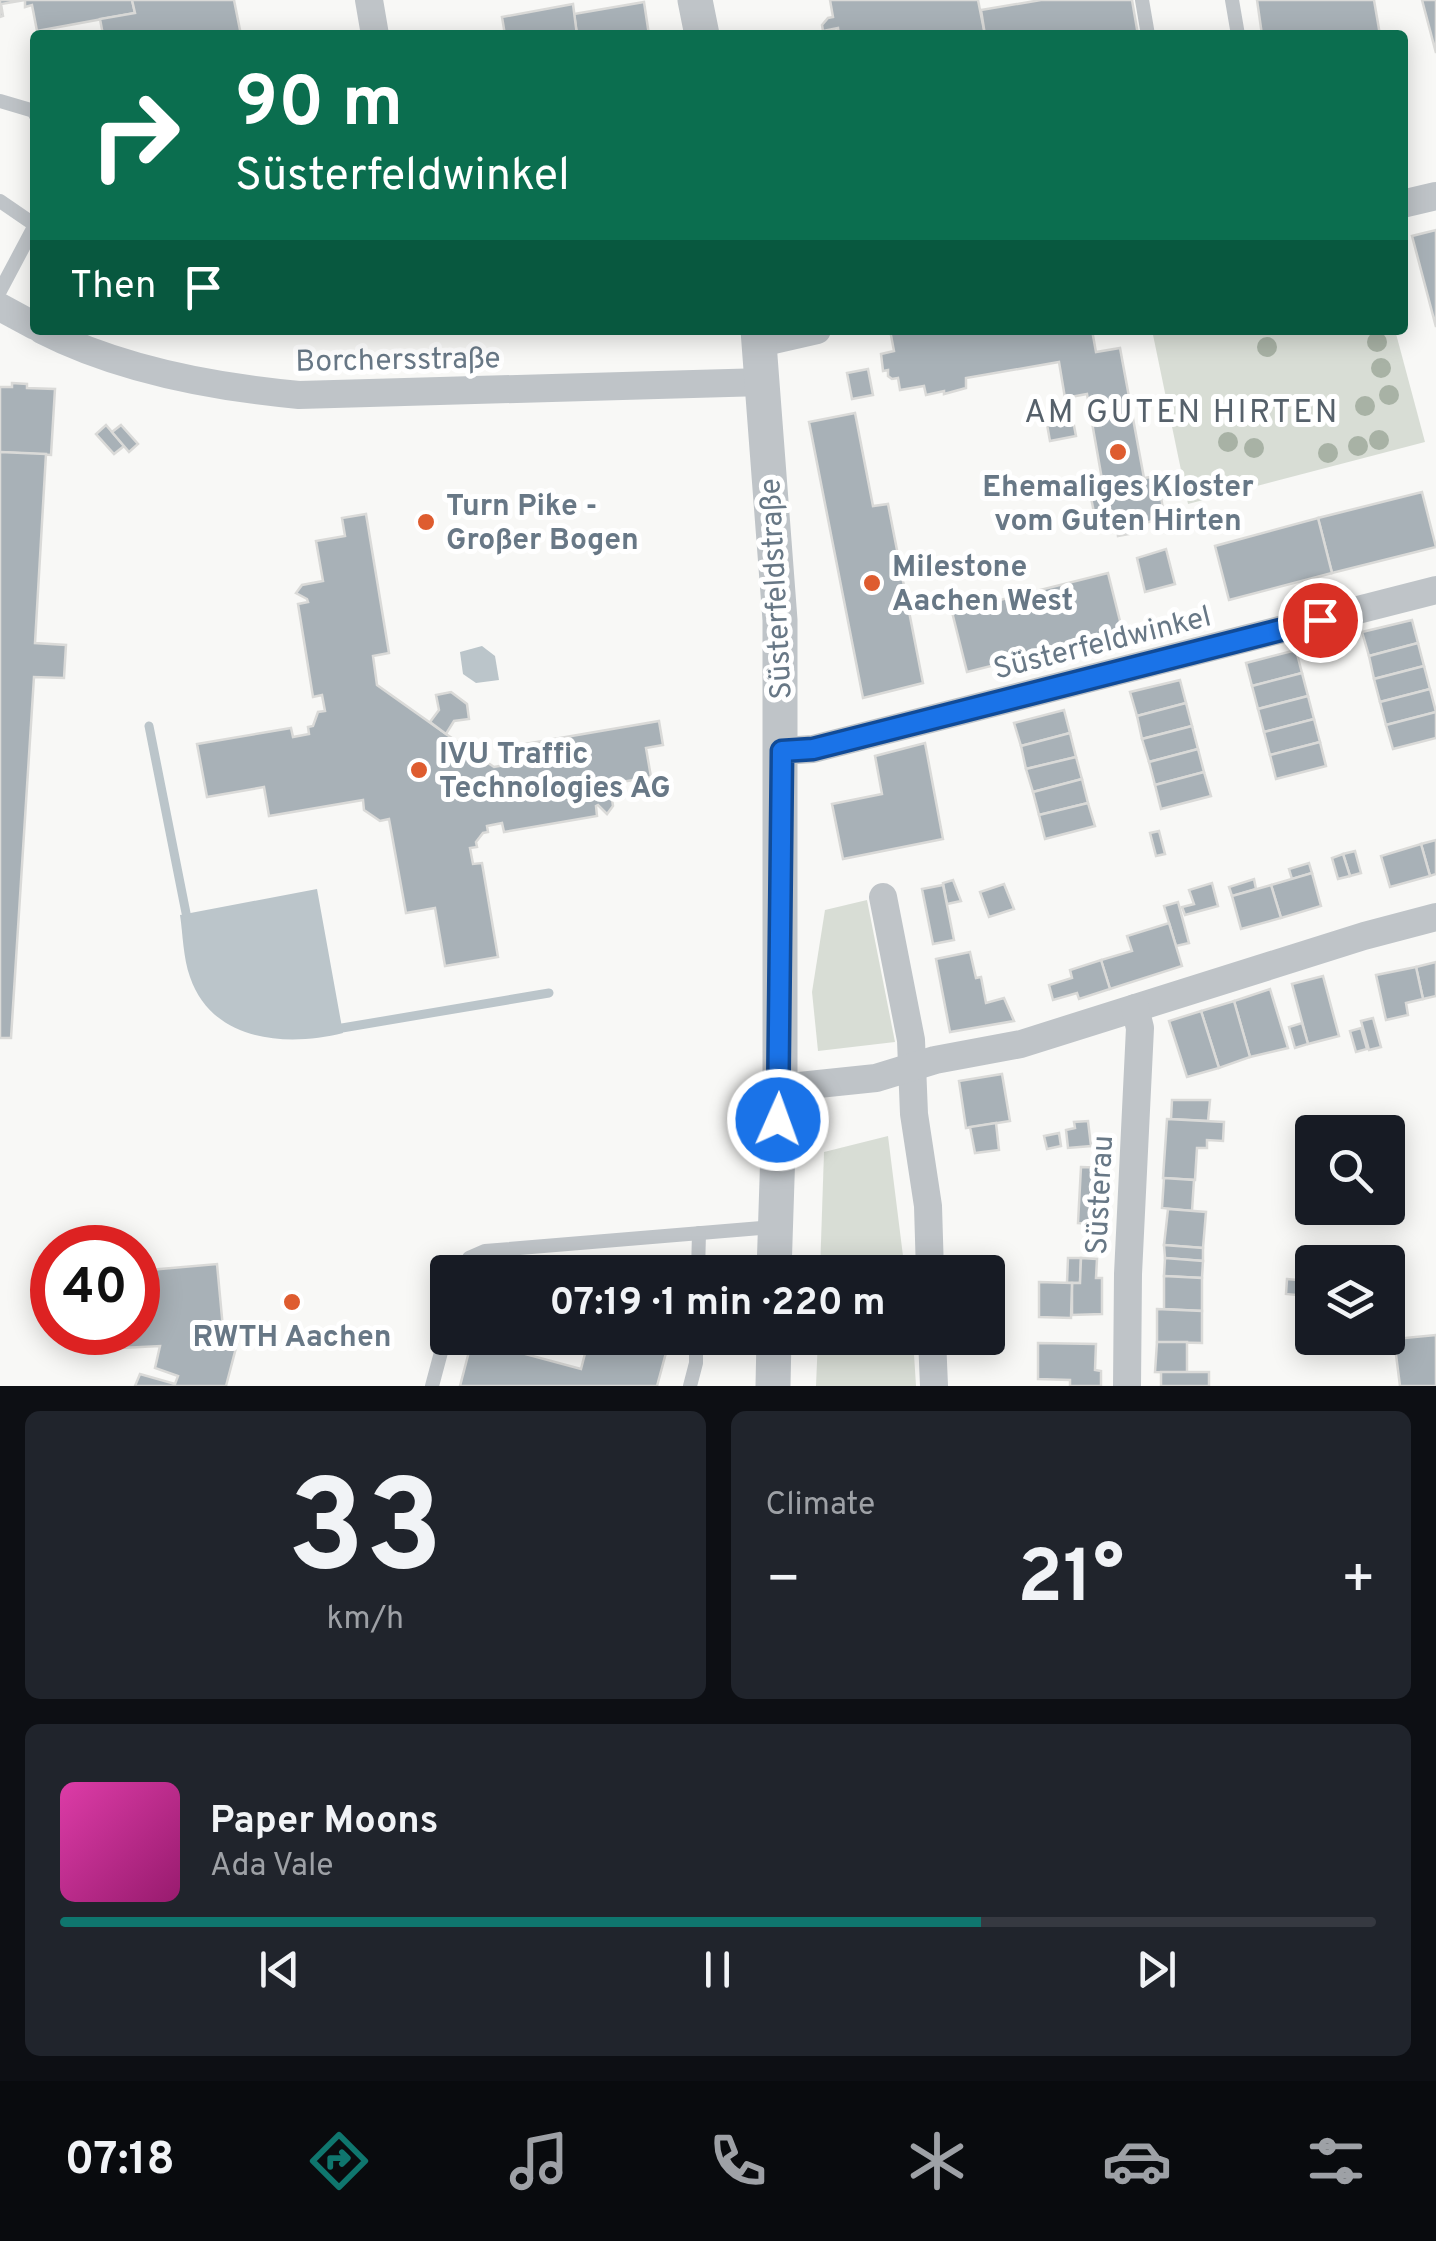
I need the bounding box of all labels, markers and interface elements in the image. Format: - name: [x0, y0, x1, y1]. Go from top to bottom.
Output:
- text: 90 m: [235, 62, 403, 151]
- icon: right: [70, 70, 200, 200]
- text: Süsterfeldwinkel: [235, 149, 570, 206]
- icon: arrive: [176, 260, 231, 315]
- text: Then: [70, 263, 156, 312]
- street label: Borchersstraße: [295, 341, 501, 382]
- district label: AM GUTEN HIRTEN: [1024, 394, 1340, 434]
- marker: Ehemaliges Kloster vom Guten Hirten: [1107, 441, 1129, 463]
- place label: Ehemaliges Kloster vom Guten Hirten: [982, 470, 1254, 541]
- street label: Süsterfeldstraße: [753, 477, 802, 700]
- place label: Turn Pike - Großer Bogen: [446, 489, 639, 560]
- marker: Turn Pike - Großer Bogen: [415, 511, 437, 533]
- place label: Milestone Aachen West: [892, 550, 1073, 621]
- marker: Milestone Aachen West: [861, 572, 883, 594]
- pin: [1278, 578, 1363, 663]
- icon: arrive: [1293, 593, 1348, 648]
- street label: Süsterfeldwinkel: [990, 599, 1215, 689]
- place label: IVU Traffic Technologies AG: [439, 737, 671, 808]
- marker: IVU Traffic Technologies AG: [408, 759, 430, 781]
- position arrow: [726, 1068, 830, 1172]
- map controls: [1295, 1115, 1405, 1355]
- button: search: [1295, 1115, 1405, 1225]
- street label: Süsterau: [1080, 1134, 1123, 1256]
- speed limit sign: 40: [30, 1225, 160, 1355]
- button: layers: [1295, 1245, 1405, 1355]
- text: 07:19 · 1 min · 220 m: [550, 1280, 885, 1329]
- marker: RWTH Aachen: [281, 1291, 303, 1313]
- place label: RWTH Aachen: [192, 1320, 392, 1357]
- text: 33: [287, 1452, 443, 1617]
- text: Climate: [766, 1486, 875, 1526]
- text: 21°: [1017, 1534, 1124, 1629]
- text: −: [766, 1547, 801, 1617]
- text: +: [1341, 1547, 1376, 1617]
- text: km/h: [326, 1600, 404, 1640]
- text: Paper Moons: [210, 1798, 439, 1847]
- text: Ada Vale: [210, 1847, 334, 1887]
- icon: previous: [252, 1942, 307, 1997]
- icon: pause: [690, 1942, 745, 1997]
- icon: next: [1129, 1942, 1184, 1997]
- icon: directions: [304, 2126, 374, 2196]
- icon: music: [504, 2126, 574, 2196]
- icon: phone: [703, 2126, 773, 2196]
- icon: climate: [902, 2126, 972, 2196]
- icon: car: [1102, 2126, 1172, 2196]
- icon: filters: [1301, 2126, 1371, 2196]
- text: 07:18: [65, 2133, 175, 2190]

